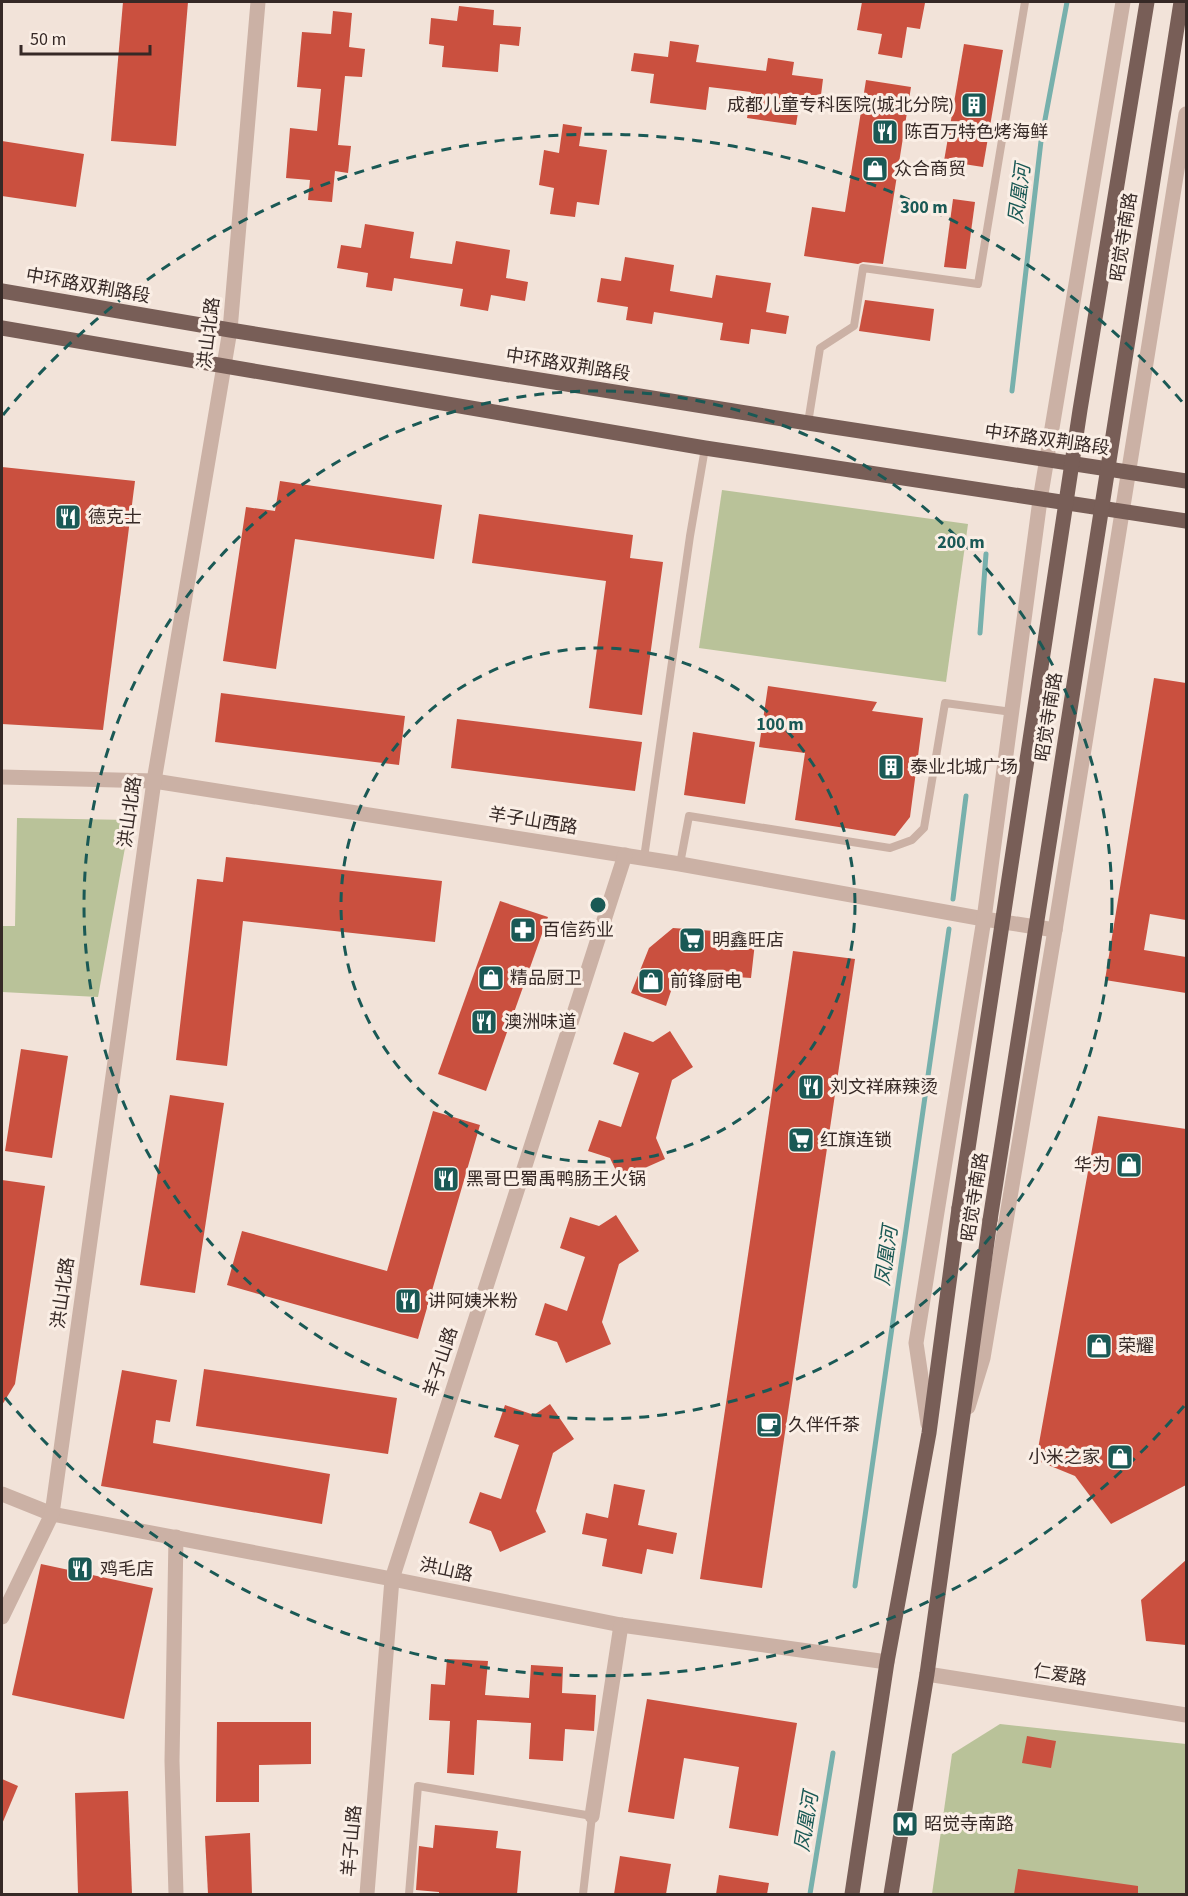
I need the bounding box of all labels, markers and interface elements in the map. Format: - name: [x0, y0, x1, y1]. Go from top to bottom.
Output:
- scale bar: [21, 18, 150, 56]
- text: 50 m: [30, 27, 66, 52]
- building icon: 成都儿童专科医院(城北分院): [959, 90, 989, 120]
- place label: 成都儿童专科医院(城北分院): [727, 93, 954, 118]
- restaurant icon: 陈百万特色烤海鲜: [870, 117, 900, 147]
- place label: 陈百万特色烤海鲜: [904, 120, 1048, 145]
- shop icon: 众合商贸: [860, 154, 890, 184]
- place label: 众合商贸: [894, 157, 966, 182]
- water label: 凤凰河: [1002, 159, 1038, 225]
- street label: 昭觉寺南路: [1105, 191, 1143, 283]
- text: 300 m: [900, 195, 948, 220]
- street label: 中环路双荆路段: [24, 263, 152, 309]
- street label: 洪山北路: [192, 296, 226, 370]
- street label: 中环路双荆路段: [504, 343, 632, 387]
- street label: 中环路双荆路段: [983, 419, 1111, 461]
- restaurant icon: 德克士: [53, 502, 83, 532]
- place label: 德克士: [88, 505, 142, 530]
- text: 200 m: [937, 530, 985, 555]
- street label: 昭觉寺南路: [1030, 671, 1068, 763]
- text: 100 m: [756, 712, 804, 737]
- building icon: 泰业北城广场: [876, 752, 906, 782]
- place label: 泰业北城广场: [910, 755, 1018, 780]
- street label: 洪山北路: [113, 775, 147, 849]
- street label: 羊子山西路: [487, 802, 579, 840]
- centre of rings: [588, 895, 608, 915]
- pharmacy icon: 百信药业: [508, 915, 538, 945]
- place label: 百信药业: [542, 918, 614, 943]
- supermarket icon: 明鑫旺店: [677, 925, 707, 955]
- place label: 明鑫旺店: [712, 928, 784, 953]
- shop icon: 精品厨卫: [476, 963, 506, 993]
- place label: 精品厨卫: [510, 966, 582, 991]
- shop icon: 前锋厨电: [636, 966, 666, 996]
- place label: 前锋厨电: [670, 969, 742, 994]
- restaurant icon: 澳洲味道: [469, 1007, 499, 1037]
- place label: 澳洲味道: [504, 1010, 576, 1035]
- restaurant icon: 刘文祥麻辣烫: [796, 1072, 826, 1102]
- place label: 刘文祥麻辣烫: [830, 1075, 938, 1100]
- supermarket icon: 红旗连锁: [786, 1125, 816, 1155]
- place label: 红旗连锁: [820, 1128, 892, 1153]
- shop icon: 华为: [1114, 1150, 1144, 1180]
- street label: 昭觉寺南路: [956, 1151, 994, 1243]
- place label: 华为: [1074, 1153, 1110, 1178]
- restaurant icon: 黑哥巴蜀禹鸭肠王火锅: [431, 1164, 461, 1194]
- place label: 黑哥巴蜀禹鸭肠王火锅: [466, 1167, 646, 1192]
- water label: 凤凰河: [869, 1220, 906, 1288]
- street label: 洪山北路: [46, 1256, 80, 1330]
- restaurant icon: 讲阿姨米粉: [393, 1286, 423, 1316]
- place label: 讲阿姨米粉: [428, 1289, 518, 1314]
- street label: 羊子山路: [418, 1324, 464, 1400]
- shop icon: 荣耀: [1084, 1331, 1114, 1361]
- place label: 荣耀: [1118, 1334, 1154, 1359]
- cafe icon: 久伴仟茶: [754, 1410, 784, 1440]
- place label: 久伴仟茶: [788, 1413, 860, 1438]
- shop icon: 小米之家: [1105, 1442, 1135, 1472]
- place label: 小米之家: [1028, 1445, 1100, 1470]
- street label: 洪山路: [417, 1552, 475, 1588]
- restaurant icon: 鸡毛店: [65, 1554, 95, 1584]
- place label: 鸡毛店: [100, 1557, 154, 1582]
- street label: 仁爱路: [1031, 1658, 1089, 1692]
- water label: 凤凰河: [788, 1786, 826, 1854]
- street label: 羊子山路: [336, 1804, 368, 1878]
- metro station icon: 昭觉寺南路: [890, 1809, 920, 1839]
- place label: 昭觉寺南路: [924, 1812, 1014, 1837]

